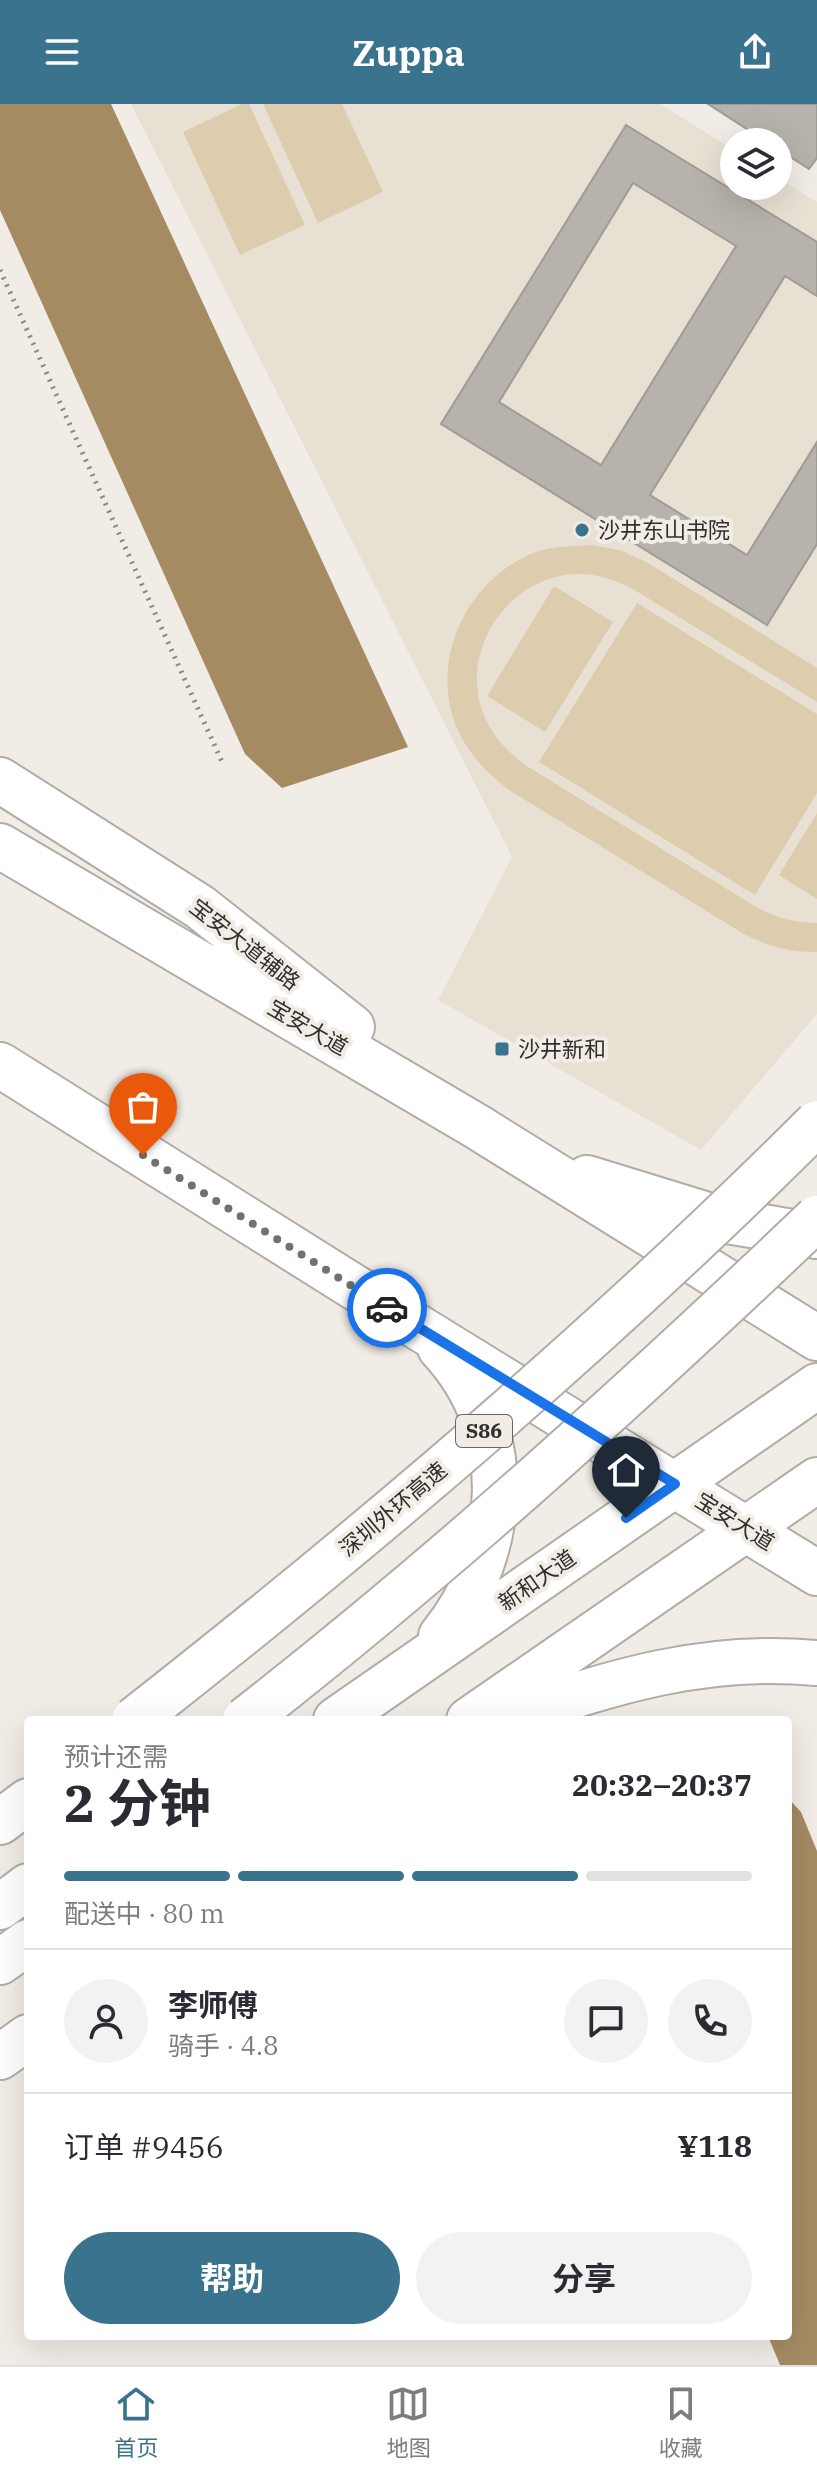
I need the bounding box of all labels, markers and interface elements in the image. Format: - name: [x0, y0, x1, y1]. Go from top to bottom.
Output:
- text: Zuppa: [352, 29, 465, 76]
- icon: menu: [40, 30, 84, 74]
- icon: share: [733, 30, 777, 74]
- map controls: [720, 128, 792, 200]
- button: layers: [720, 128, 792, 200]
- place label: 沙井东山书院: [598, 515, 730, 544]
- marker: 沙井东山书院: [573, 521, 591, 539]
- street label: 宝安大道辅路: [184, 892, 306, 996]
- street label: 宝安大道: [263, 992, 354, 1061]
- place label: 沙井新和: [518, 1034, 606, 1063]
- marker: 沙井新和: [493, 1040, 511, 1058]
- pin: [109, 1073, 177, 1155]
- icon: bag: [121, 1085, 165, 1129]
- courier: [347, 1268, 427, 1348]
- icon: car: [365, 1286, 409, 1330]
- road number: S86: [456, 1415, 512, 1447]
- pin: [592, 1436, 660, 1518]
- icon: home: [604, 1448, 648, 1492]
- street label: 深圳外环高速: [333, 1455, 453, 1562]
- street label: 宝安大道: [690, 1485, 780, 1556]
- street label: 新和大道: [492, 1542, 581, 1617]
- text: 预计还需: [64, 1739, 168, 1773]
- text: 20:32–20:37: [572, 1765, 752, 1804]
- text: 2 分钟: [64, 1769, 211, 1836]
- text: 配送中 · 80 m: [64, 1896, 225, 1930]
- button: person: [64, 1979, 148, 2063]
- button: chat: [564, 1979, 648, 2063]
- button: phone: [668, 1979, 752, 2063]
- text: 李师傅: [168, 1985, 258, 2024]
- text: 骑手 · 4.8: [168, 2028, 279, 2062]
- text: ¥118: [678, 2126, 752, 2165]
- text: 订单 #9456: [64, 2127, 224, 2166]
- button: 帮助: [64, 2232, 400, 2324]
- button: 分享: [416, 2232, 752, 2324]
- tab: 首页: [114, 2382, 158, 2462]
- tab: 地图: [386, 2382, 431, 2462]
- tab: 收藏: [659, 2382, 703, 2462]

